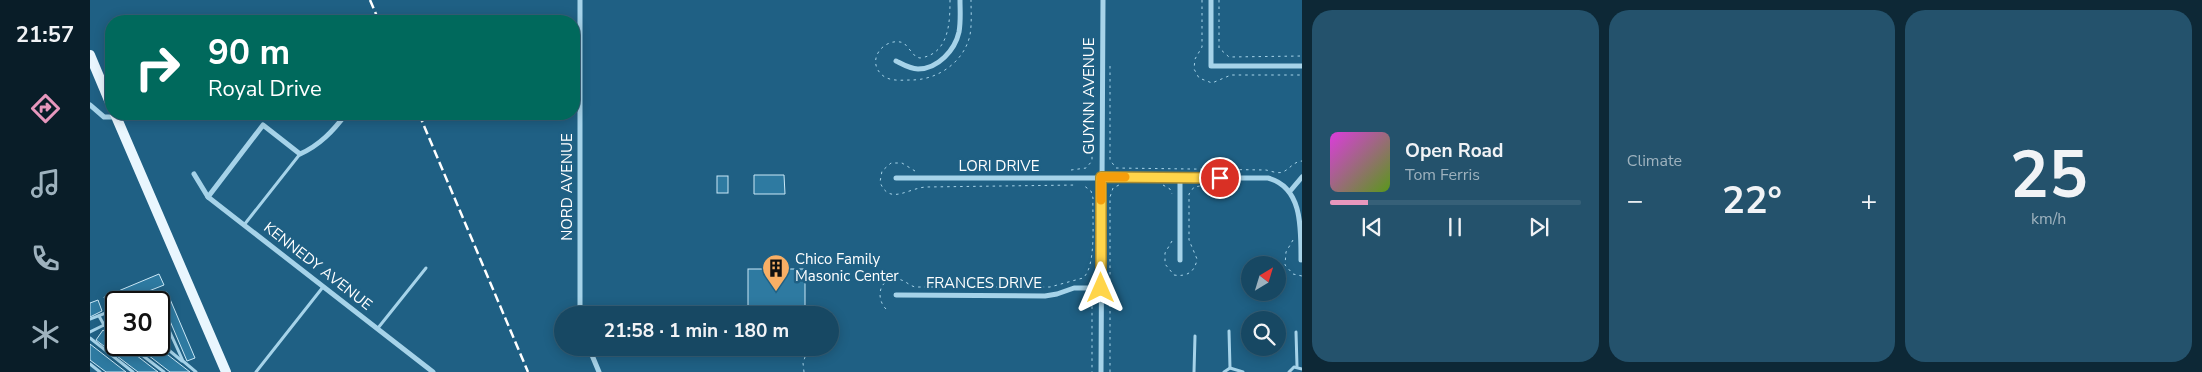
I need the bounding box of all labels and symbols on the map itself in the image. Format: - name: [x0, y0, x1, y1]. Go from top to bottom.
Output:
- street label: GUYNN AVENUE: [1079, 37, 1099, 155]
- street label: NORD AVENUE: [557, 133, 577, 241]
- street label: LORI DRIVE: [959, 156, 1039, 176]
- pin: [1199, 157, 1241, 199]
- street label: KENNEDY AVENUE: [260, 217, 376, 315]
- place label: Chico Family Masonic Center: [795, 249, 899, 286]
- building icon: Chico Family Masonic Center: [761, 253, 791, 292]
- north arrow: [1241, 256, 1286, 301]
- position arrow: [1074, 261, 1126, 313]
- street label: FRANCES DRIVE: [926, 273, 1042, 293]
- speed limit sign: 30: [105, 291, 170, 356]

